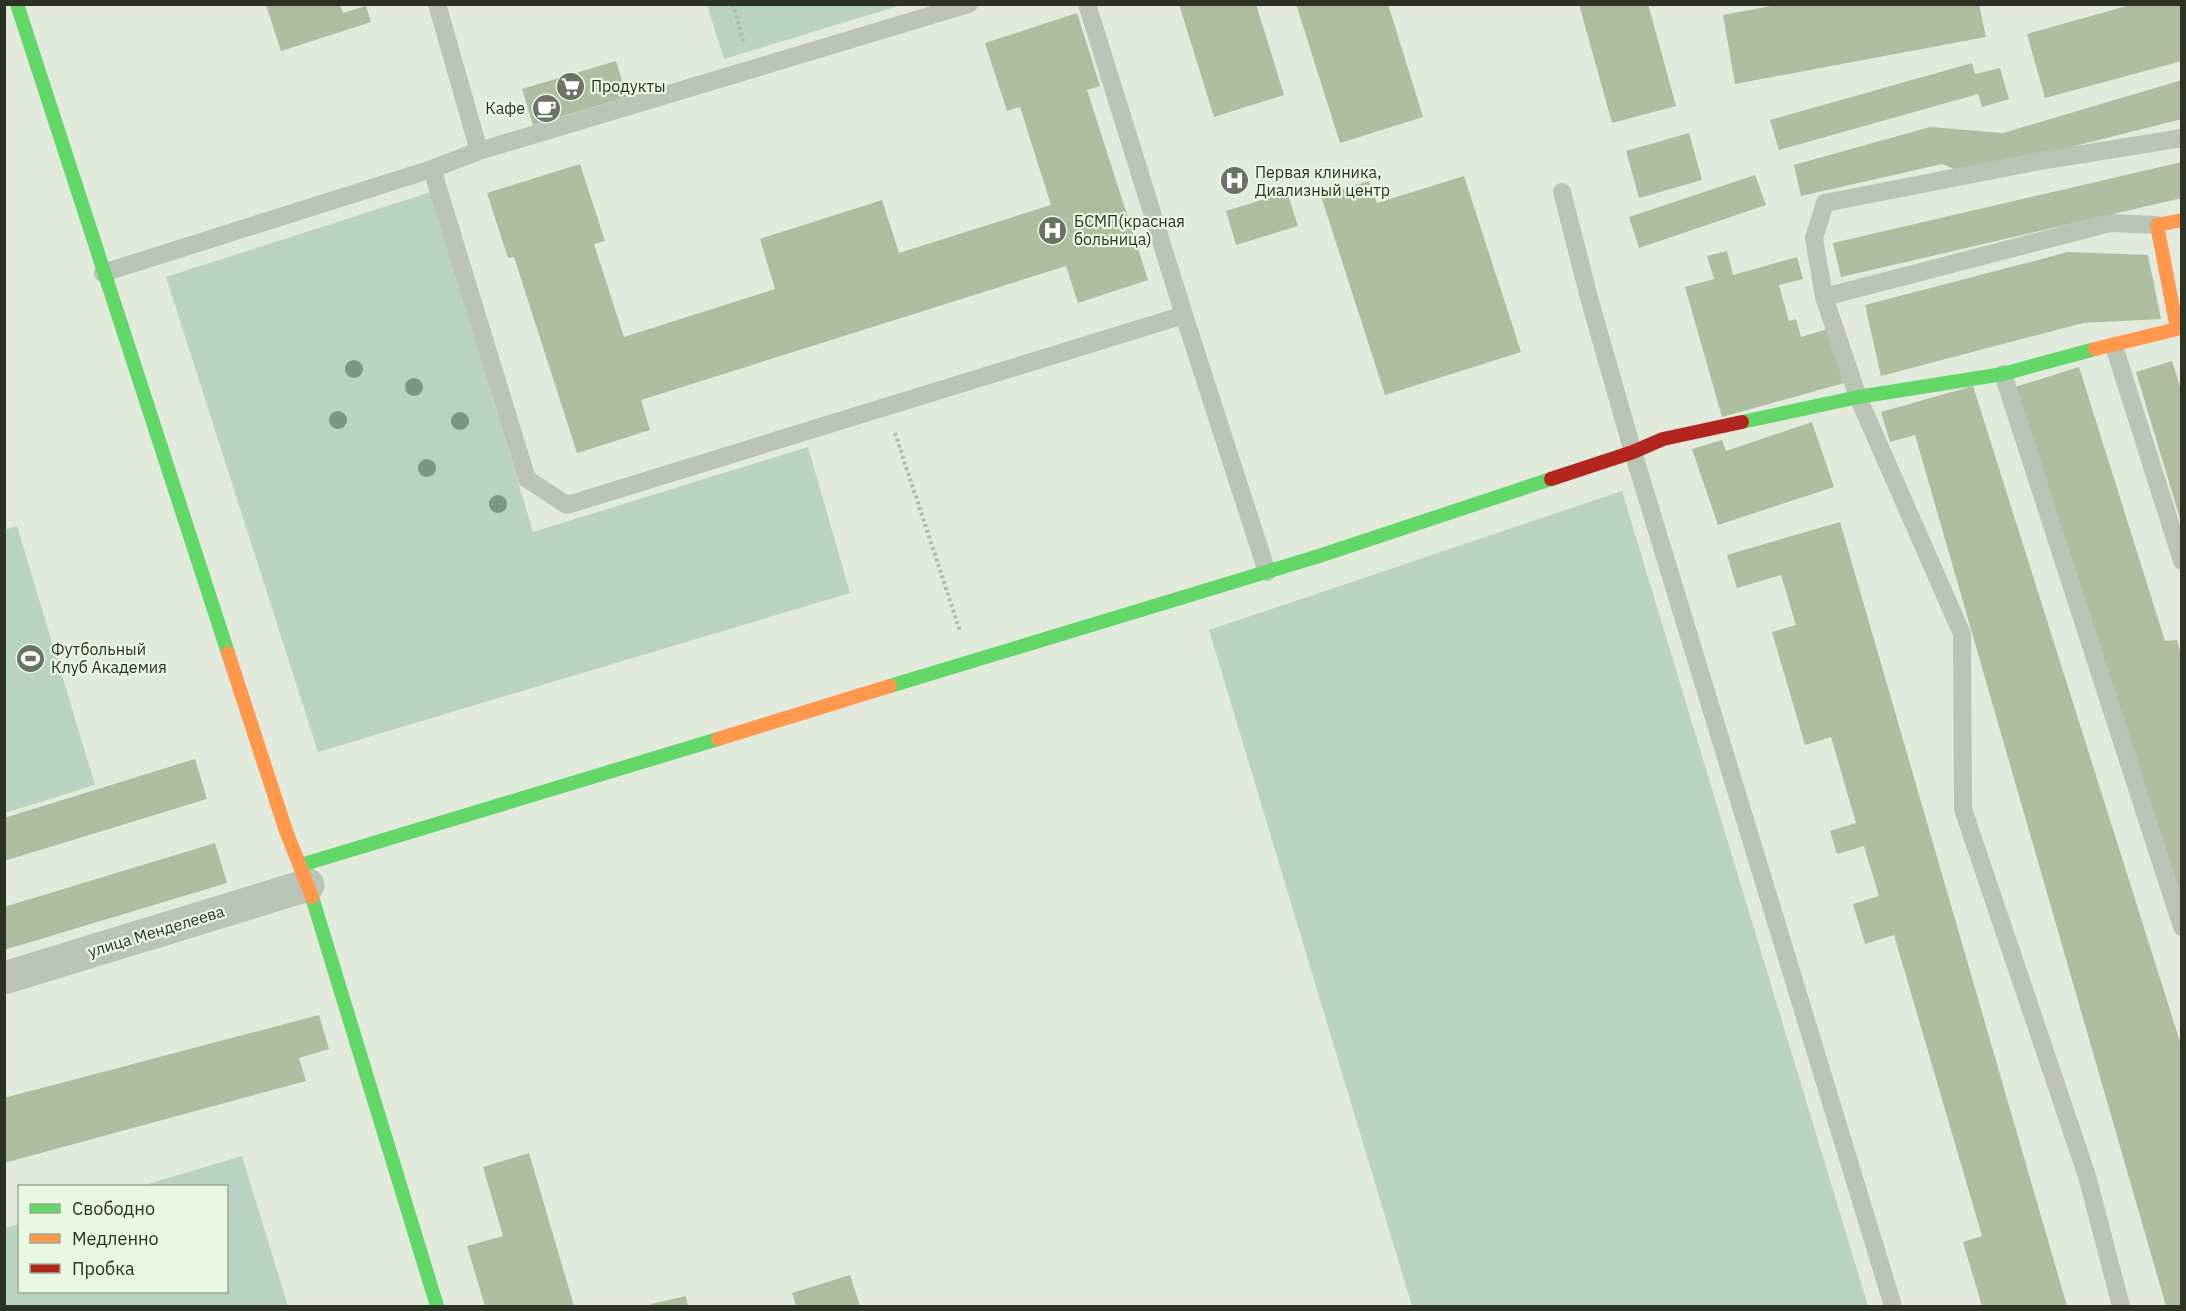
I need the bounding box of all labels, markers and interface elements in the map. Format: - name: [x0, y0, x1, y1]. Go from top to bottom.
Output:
- supermarket icon: Продукты: [554, 70, 586, 102]
- place label: Продукты: [591, 76, 666, 96]
- cafe icon: Кафе: [530, 92, 562, 124]
- place label: Кафе: [485, 98, 525, 118]
- place label: Первая клиника, Диализный центр: [1255, 162, 1390, 200]
- hospital icon: Первая клиника, Диализный центр: [1218, 165, 1250, 197]
- place label: БСМП(красная больница): [1074, 211, 1185, 249]
- hospital icon: БСМП(красная больница): [1037, 214, 1069, 246]
- place label: Футбольный Клуб Академия: [51, 639, 167, 677]
- sports icon: Футбольный Клуб Академия: [14, 642, 46, 674]
- street label: улица Менделеева: [85, 901, 227, 961]
- legend: [18, 1185, 228, 1293]
- text: Свободно: [72, 1197, 155, 1220]
- text: Медленно: [72, 1227, 159, 1250]
- text: Пробка: [72, 1257, 135, 1280]

